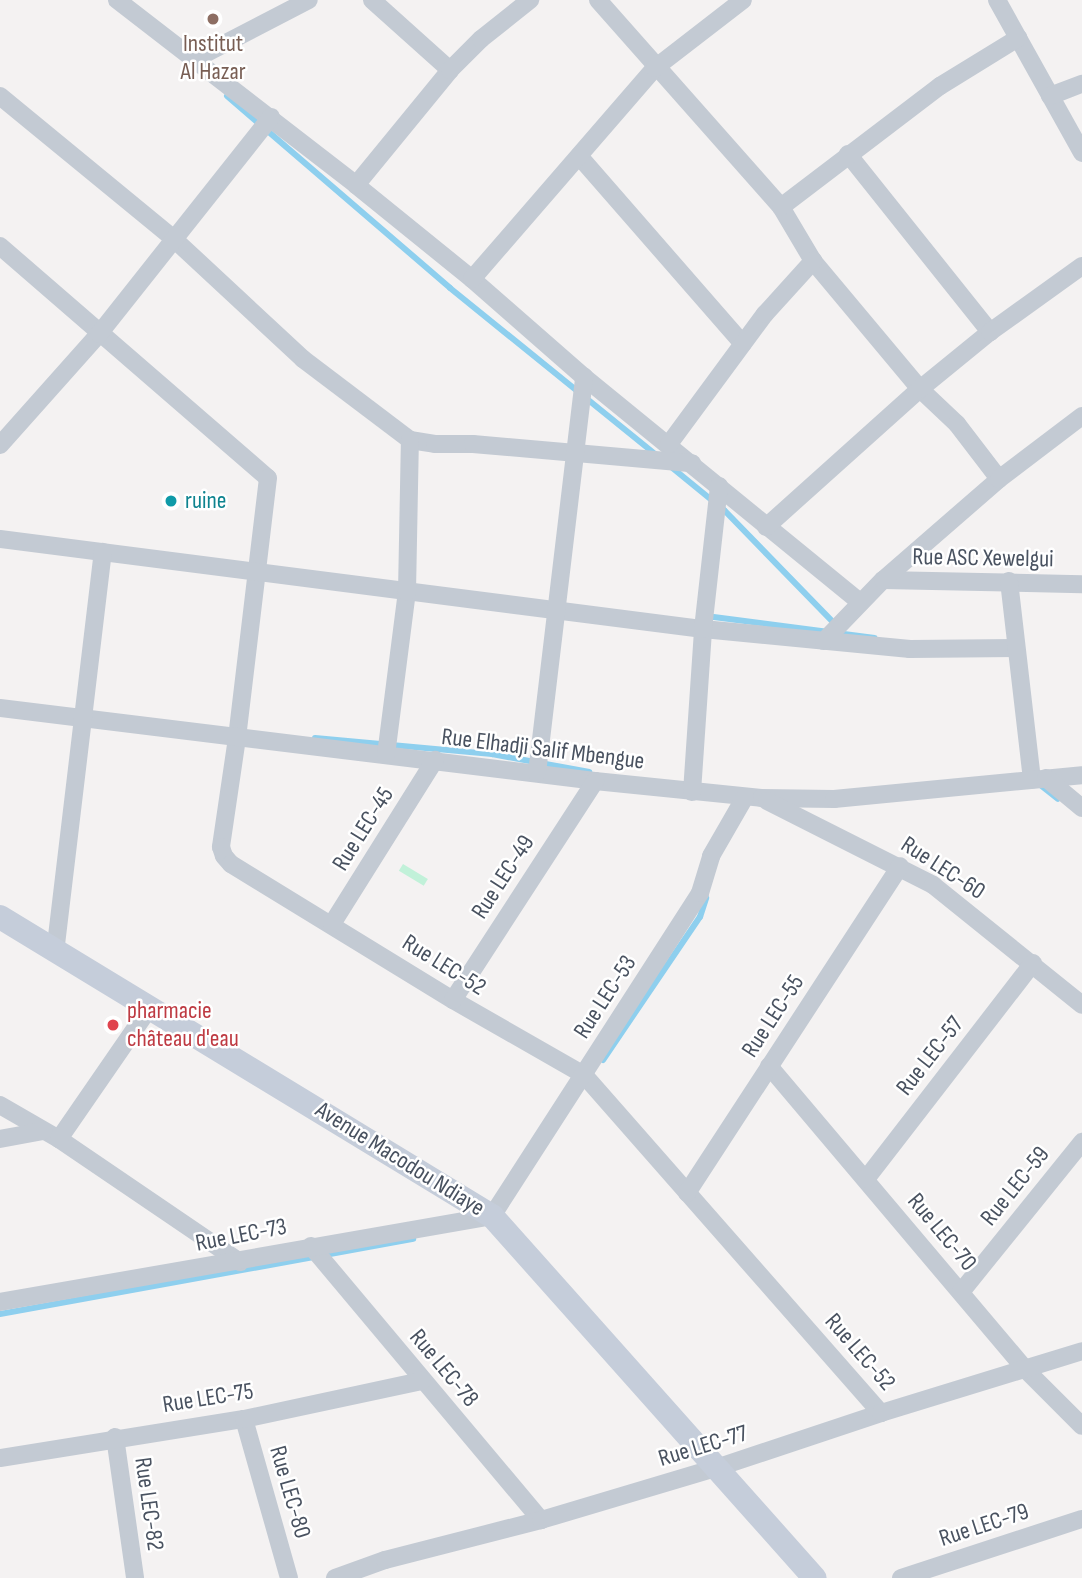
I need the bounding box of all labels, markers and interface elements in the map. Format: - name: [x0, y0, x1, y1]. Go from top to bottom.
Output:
- marker: Institut Al Hazar: [205, 11, 221, 27]
- place label: Institut Al Hazar: [180, 30, 246, 86]
- place label: ruine: [185, 487, 226, 515]
- marker: ruine: [163, 493, 179, 509]
- street label: Rue ASC Xewelgui: [912, 542, 1054, 574]
- street label: Rue Elhadji Salif Mbengue: [440, 722, 646, 776]
- street label: Rue LEC-45: [326, 782, 400, 876]
- street label: Rue LEC-49: [465, 830, 541, 924]
- street label: Rue LEC-60: [896, 830, 990, 906]
- street label: Rue LEC-52: [397, 928, 491, 1002]
- street label: Rue LEC-53: [568, 950, 642, 1044]
- street label: Rue LEC-55: [736, 969, 810, 1063]
- place label: pharmacie château d'eau: [127, 997, 239, 1053]
- street label: Rue LEC-57: [890, 1011, 970, 1101]
- marker: pharmacie château d'eau: [105, 1017, 121, 1033]
- street label: Avenue Macodou Ndiaye: [310, 1095, 490, 1223]
- street label: Rue LEC-59: [974, 1141, 1056, 1231]
- street label: Rue LEC-70: [901, 1187, 983, 1277]
- street label: Rue LEC-73: [193, 1212, 289, 1258]
- street label: Rue LEC-52: [819, 1308, 901, 1396]
- street label: Rue LEC-78: [403, 1323, 485, 1413]
- street label: Rue LEC-75: [161, 1377, 255, 1419]
- street label: Rue LEC-77: [655, 1419, 751, 1473]
- street label: Rue LEC-80: [263, 1443, 317, 1541]
- street label: Rue LEC-82: [128, 1455, 170, 1553]
- street label: Rue LEC-79: [936, 1497, 1032, 1553]

